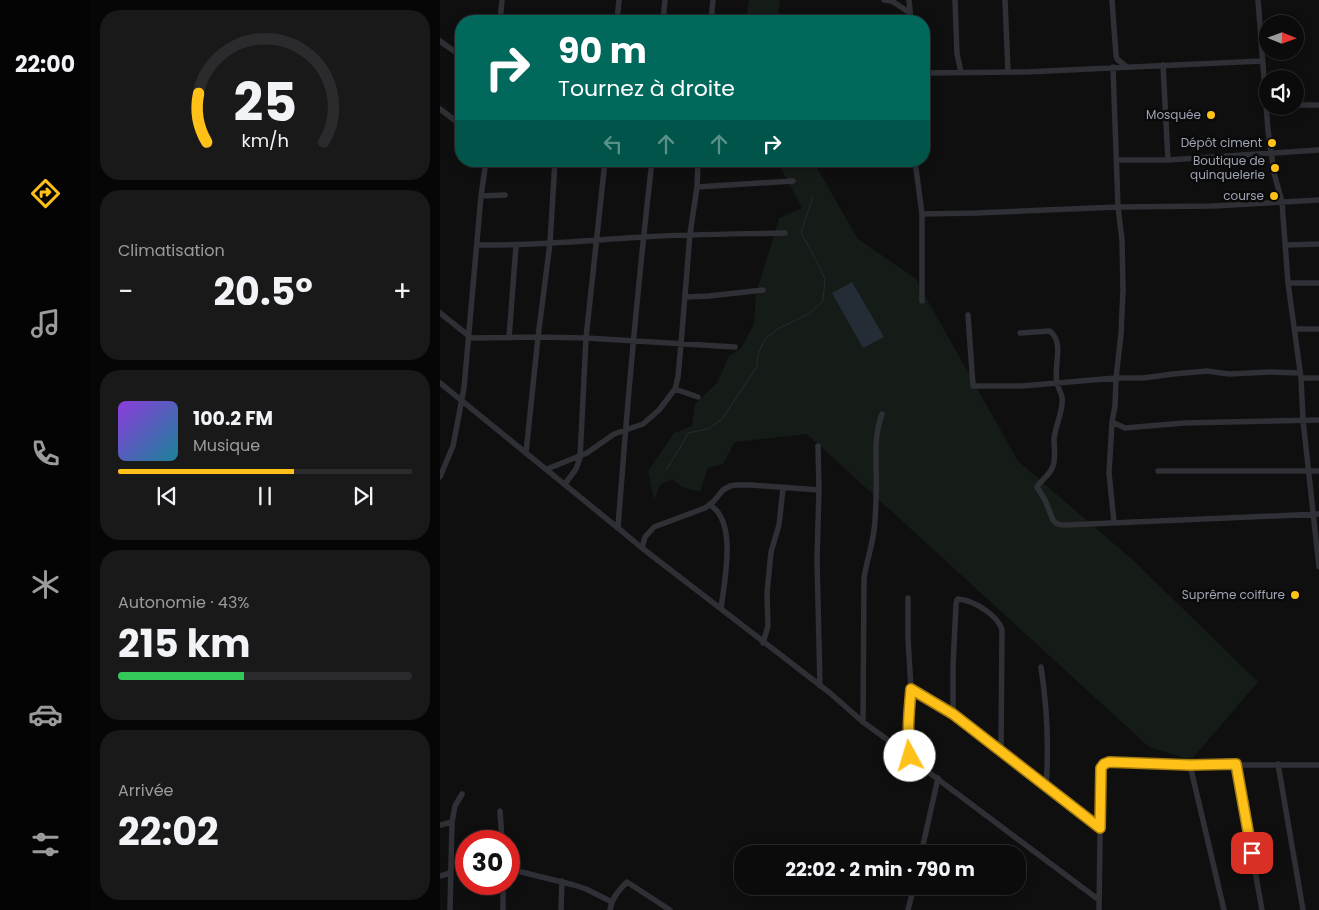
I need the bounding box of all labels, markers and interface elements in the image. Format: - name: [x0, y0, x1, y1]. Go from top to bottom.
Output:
- north arrow: [1259, 15, 1304, 60]
- map controls: [1259, 15, 1304, 115]
- text: 90 m: [558, 26, 647, 75]
- icon: right: [475, 35, 540, 100]
- text: 22:00: [15, 49, 75, 80]
- text: 25: [233, 66, 297, 139]
- button: sound: [1259, 70, 1304, 115]
- text: Tournez à droite: [558, 73, 735, 104]
- place label: Mosquée: [1146, 106, 1201, 123]
- marker: Mosquée: [1205, 109, 1217, 121]
- text: km/h: [241, 128, 289, 153]
- icon: left: [599, 130, 627, 158]
- icon: ahead: [652, 130, 680, 158]
- icon: ahead: [705, 130, 733, 158]
- icon: right: [758, 130, 786, 158]
- place label: Dépôt ciment: [1181, 134, 1262, 151]
- marker: Dépôt ciment: [1266, 137, 1278, 149]
- place label: Boutique de quinquelerie: [1190, 152, 1265, 183]
- marker: Boutique de quinquelerie: [1269, 162, 1281, 174]
- icon: directions: [28, 176, 63, 211]
- place label: course: [1223, 187, 1264, 204]
- marker: course: [1268, 190, 1280, 202]
- text: Climatisation: [118, 239, 225, 262]
- text: 20.5°: [213, 265, 313, 318]
- text: −: [118, 272, 133, 311]
- text: +: [393, 272, 412, 311]
- icon: music: [28, 306, 63, 341]
- text: 100.2 FM: [193, 405, 273, 432]
- text: Musique: [193, 434, 260, 457]
- icon: phone: [28, 436, 63, 471]
- icon: previous: [153, 482, 181, 510]
- icon: pause: [251, 482, 279, 510]
- icon: next: [349, 482, 377, 510]
- icon: climate: [28, 567, 63, 602]
- place label: Suprême coiffure: [1182, 586, 1285, 603]
- marker: Suprême coiffure: [1289, 589, 1301, 601]
- text: Autonomie · 43%: [118, 591, 249, 614]
- text: 215 km: [118, 617, 250, 670]
- icon: car: [28, 697, 63, 732]
- position arrow: [883, 729, 935, 781]
- text: Arrivée: [118, 779, 173, 802]
- text: 22:02: [118, 805, 219, 858]
- icon: filters: [28, 827, 63, 862]
- speed limit sign: 30: [455, 830, 520, 895]
- pin: [1231, 832, 1273, 874]
- icon: arrive: [1238, 839, 1266, 867]
- text: 22:02 · 2 min · 790 m: [785, 856, 975, 883]

